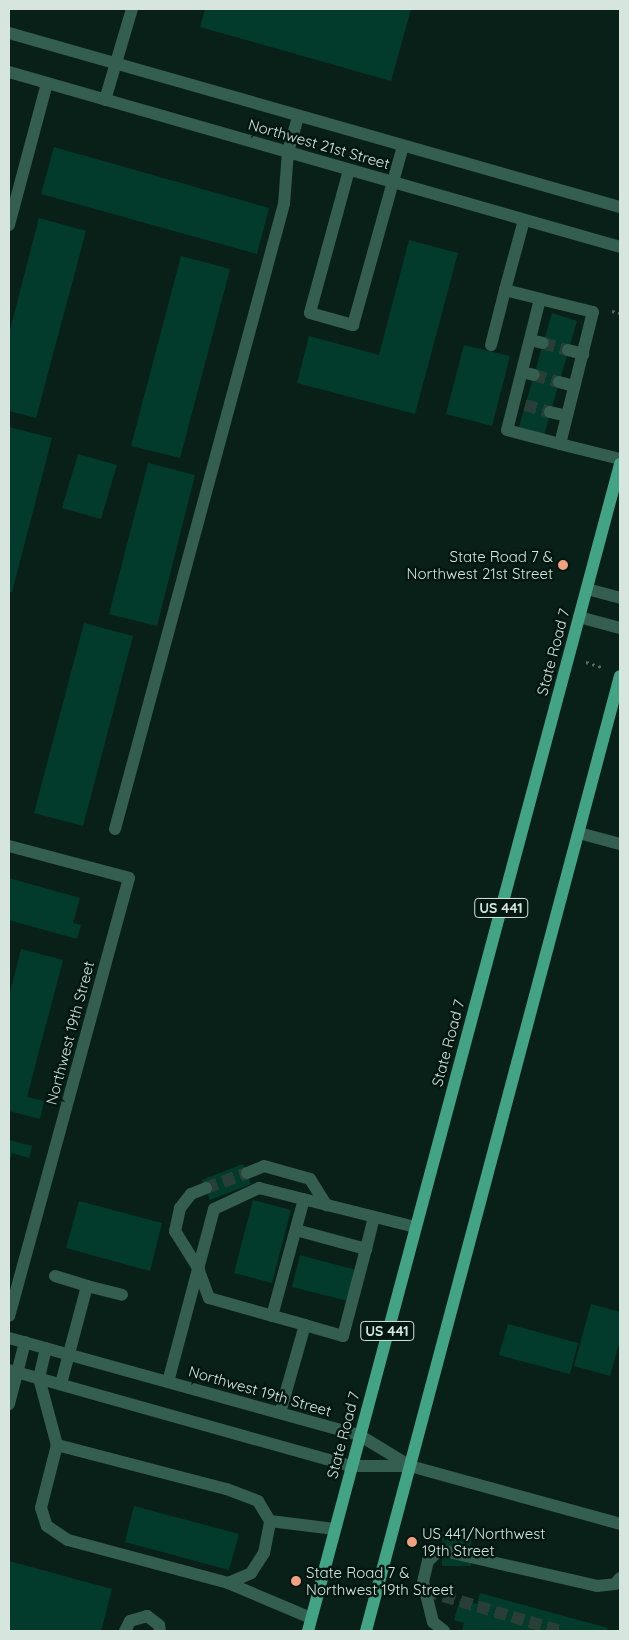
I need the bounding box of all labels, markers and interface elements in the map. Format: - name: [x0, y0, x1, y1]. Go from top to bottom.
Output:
- street label: Northwest 21st Street: [246, 115, 392, 173]
- place label: State Road 7 & Northwest 21st Street: [407, 547, 553, 582]
- marker: State Road 7 & Northwest 21st Street: [557, 559, 569, 571]
- street label: State Road 7: [533, 607, 573, 697]
- road number: US 441: [474, 896, 528, 920]
- street label: Northwest 19th Street: [42, 959, 98, 1107]
- street label: State Road 7: [428, 998, 468, 1088]
- road number: US 441: [360, 1320, 414, 1342]
- street label: Northwest 19th Street: [186, 1362, 334, 1420]
- street label: State Road 7: [323, 1390, 363, 1480]
- place label: US 441/Northwest 19th Street: [422, 1524, 545, 1559]
- marker: US 441/Northwest 19th Street: [406, 1536, 418, 1548]
- place label: State Road 7 & Northwest 19th Street: [306, 1563, 454, 1598]
- marker: State Road 7 & Northwest 19th Street: [290, 1575, 302, 1587]

